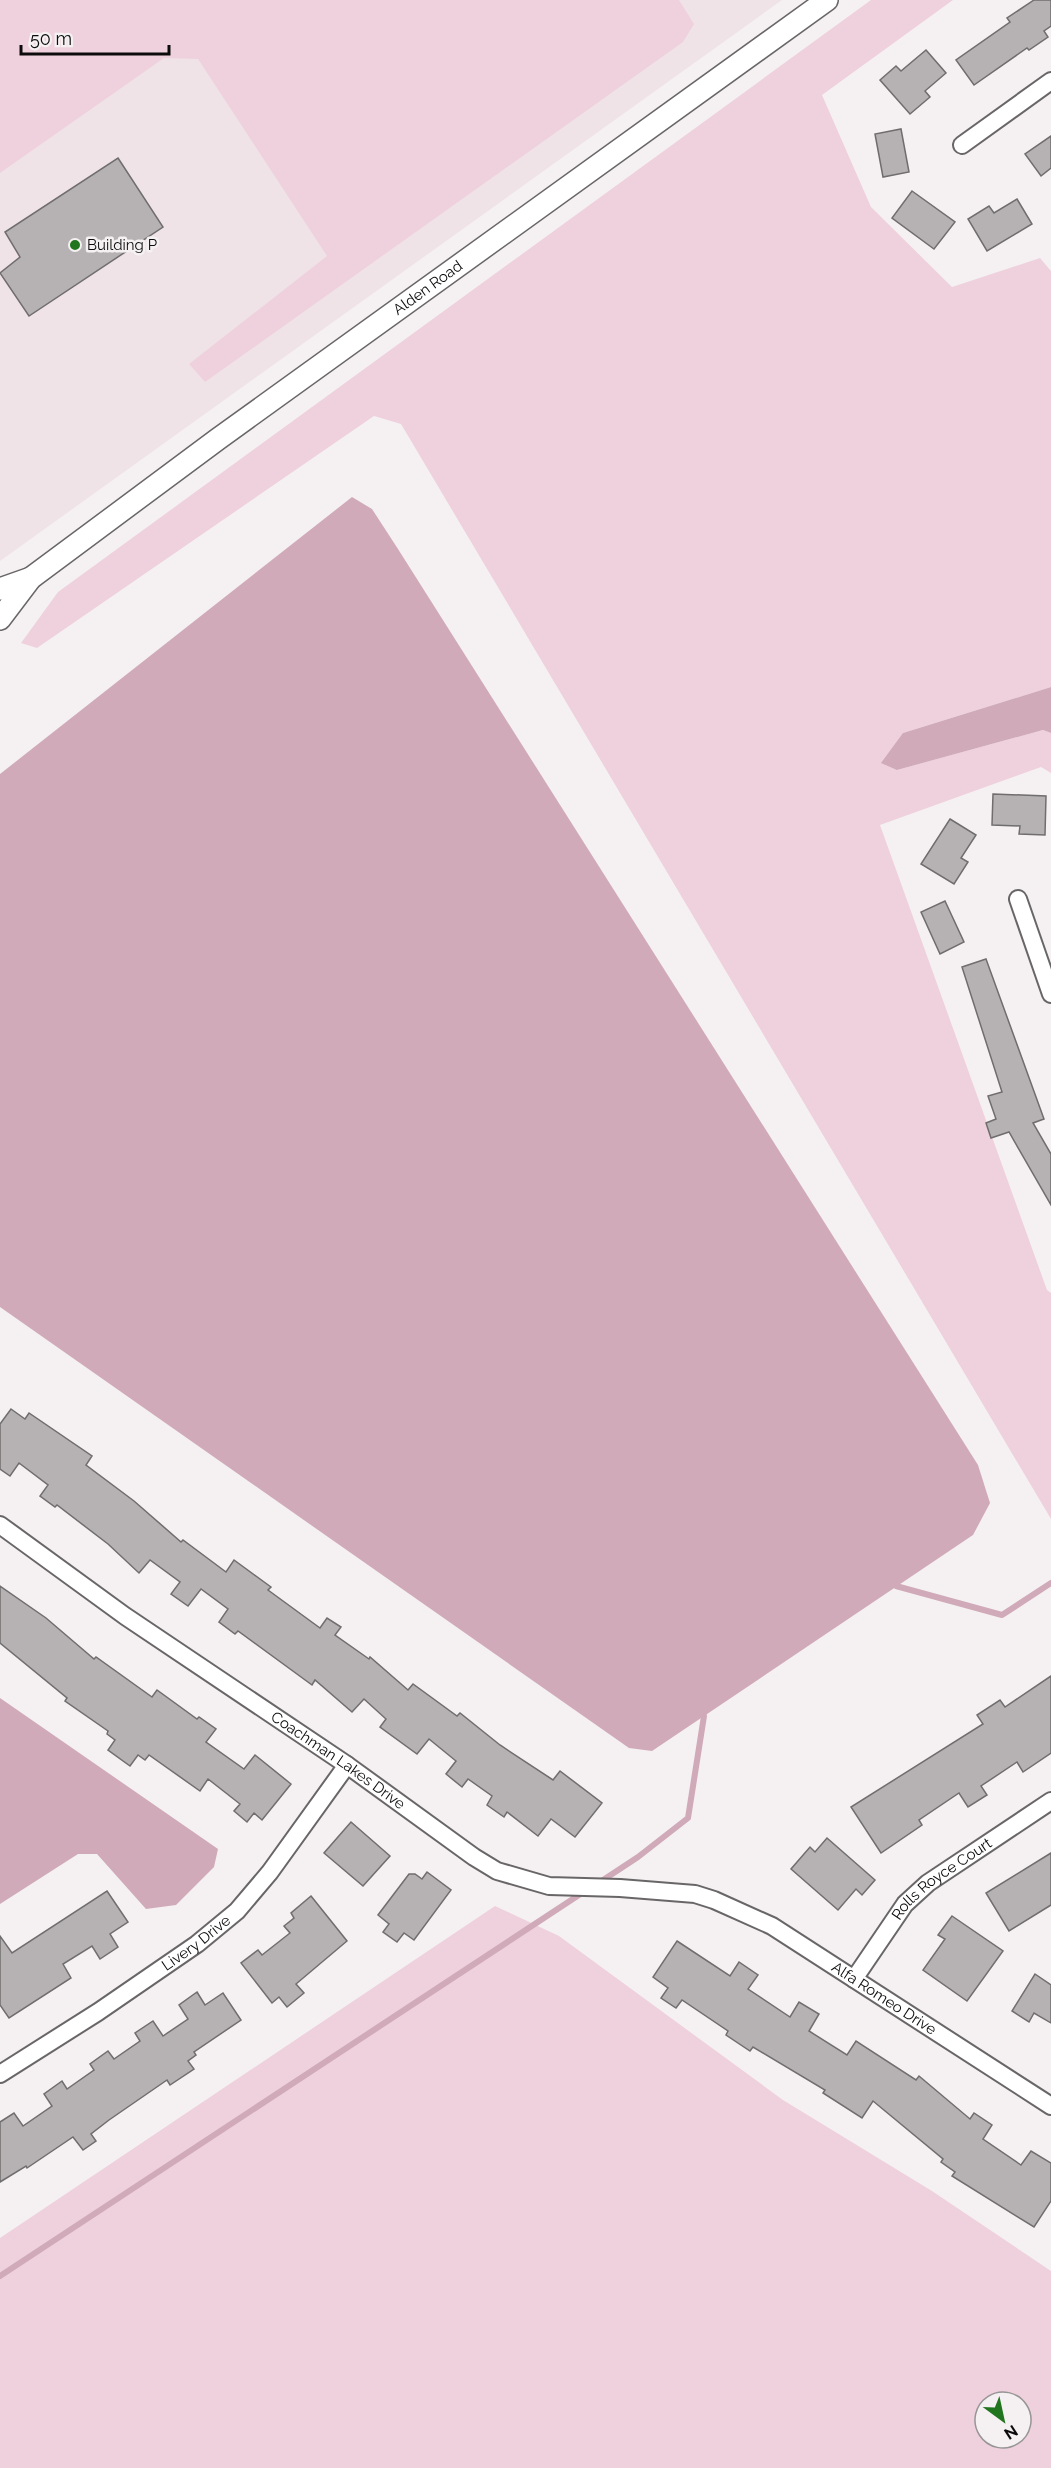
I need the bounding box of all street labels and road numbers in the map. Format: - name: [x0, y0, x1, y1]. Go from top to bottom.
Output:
- street label: Alden Road: [390, 257, 466, 319]
- street label: Coachman Lakes Drive: [268, 1708, 409, 1813]
- street label: Rolls Royce Court: [888, 1834, 995, 1923]
- street label: Livery Drive: [158, 1911, 234, 1974]
- street label: Alfa Romeo Drive: [828, 1958, 940, 2039]

